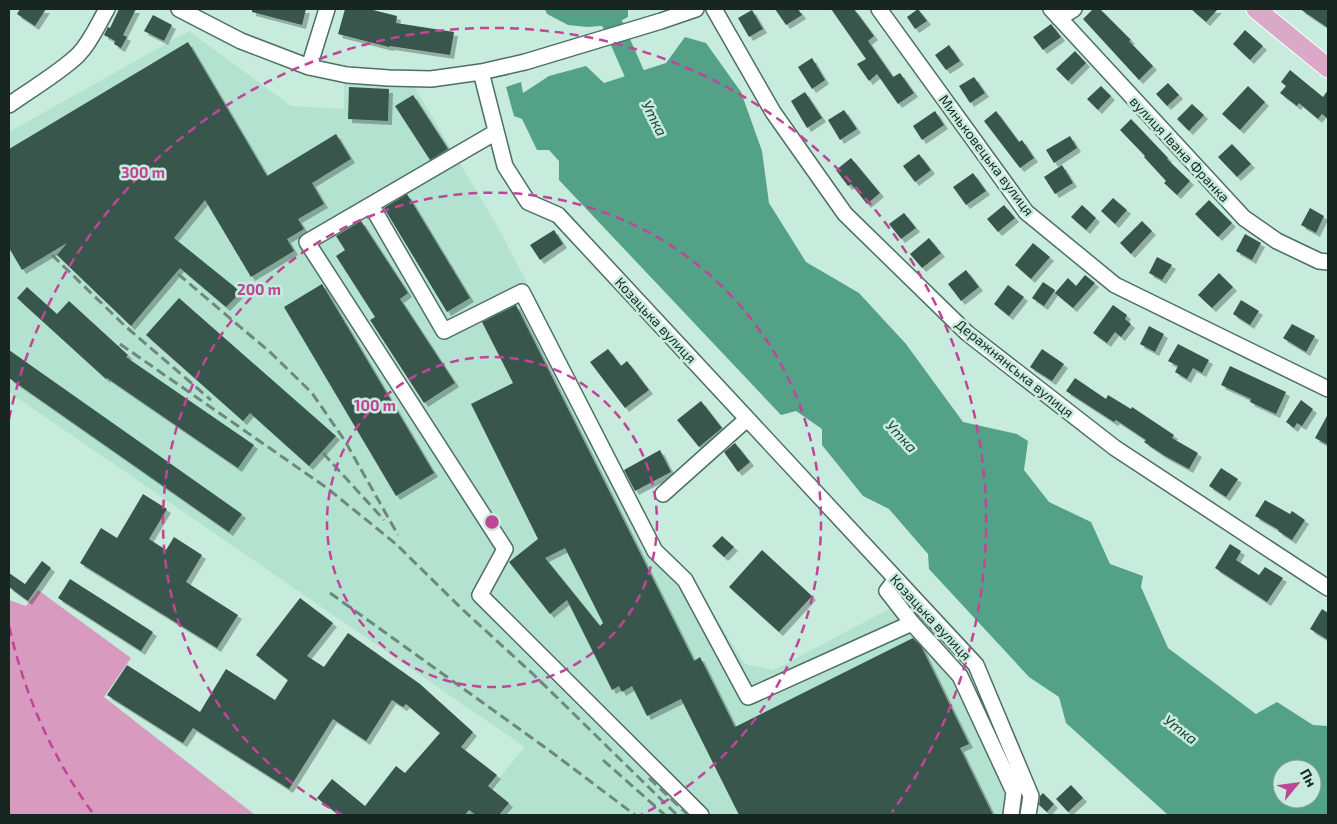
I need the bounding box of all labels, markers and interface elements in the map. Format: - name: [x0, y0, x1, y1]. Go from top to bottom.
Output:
- street label: Миньковецька вулиця: [936, 91, 1038, 219]
- street label: вулиця Івана Франка: [1126, 92, 1234, 206]
- water label: Утка: [638, 97, 672, 139]
- text: 300 m: [121, 163, 165, 181]
- street label: Козацька вулиця: [612, 273, 700, 367]
- text: 200 m: [237, 280, 281, 298]
- street label: Деражнянська вулиця: [952, 315, 1078, 421]
- text: 100 m: [354, 396, 396, 414]
- water label: Утка: [883, 416, 921, 456]
- centre of rings: [483, 513, 501, 531]
- street label: Козацька вулиця: [887, 570, 975, 664]
- water label: Утка: [1161, 710, 1201, 748]
- north arrow: [1272, 759, 1322, 809]
- text: Пн: [1297, 765, 1321, 790]

